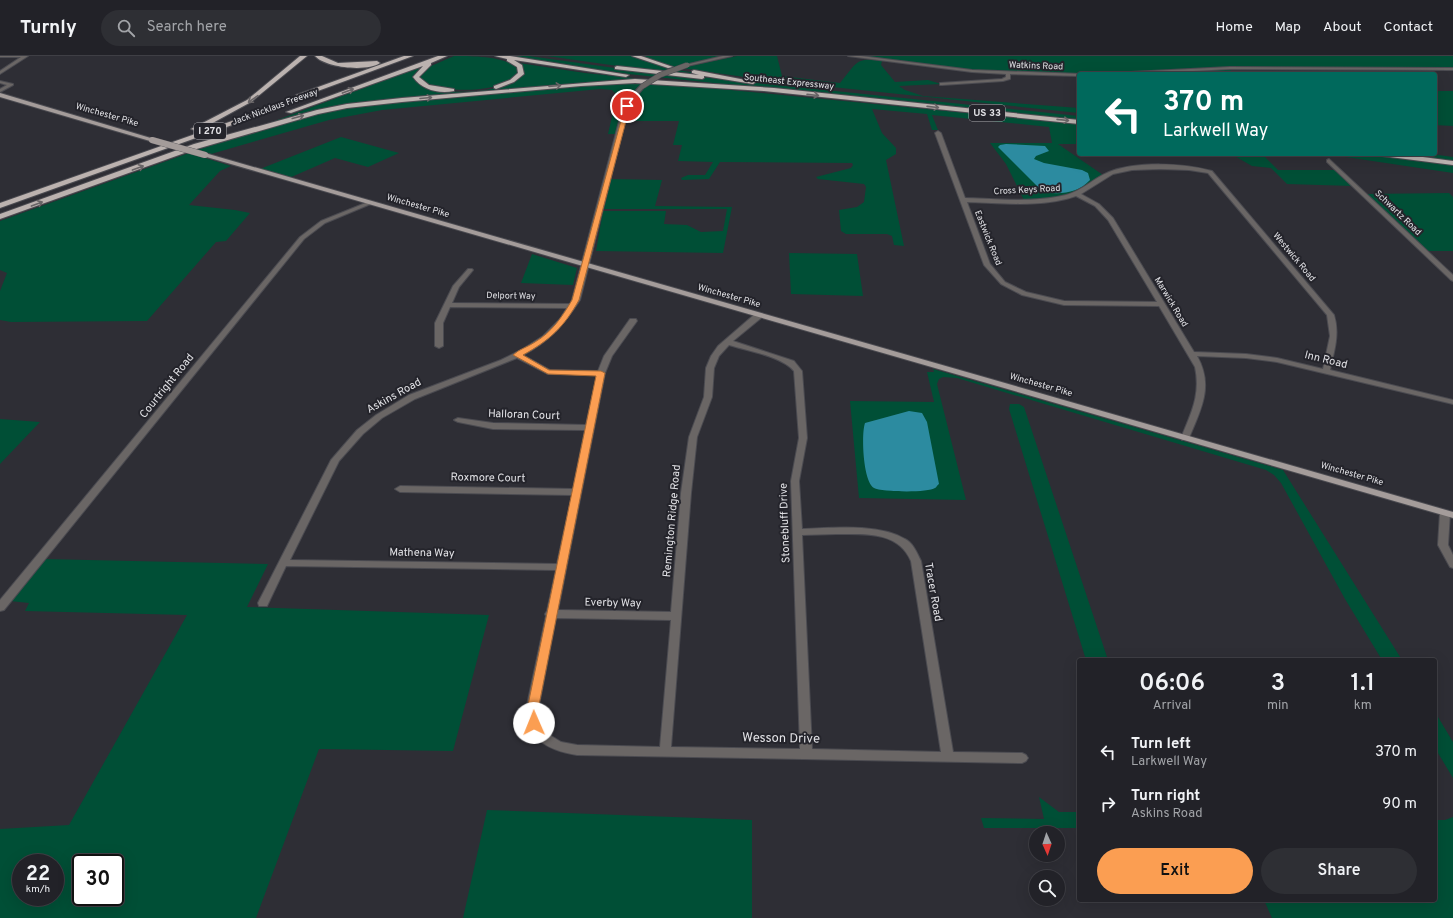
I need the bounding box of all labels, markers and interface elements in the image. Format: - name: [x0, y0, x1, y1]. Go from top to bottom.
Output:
- search box: [101, 10, 381, 46]
- text: Turnly: [20, 16, 77, 40]
- icon: search: [115, 17, 137, 39]
- text: Search here: [147, 18, 227, 37]
- text: Home: [1216, 19, 1253, 36]
- text: Map: [1275, 19, 1301, 36]
- text: About: [1323, 19, 1362, 36]
- text: Contact: [1384, 19, 1433, 36]
- street label: Watkins Road: [1009, 60, 1063, 72]
- street label: Southeast Expressway: [744, 72, 835, 92]
- one-way arrow: [548, 82, 561, 90]
- text: 370 m: [1163, 85, 1244, 121]
- street label: Jack Nicklaus Freeway: [230, 86, 320, 128]
- one-way arrow: [341, 87, 354, 94]
- icon: left: [1097, 88, 1149, 140]
- pin: [610, 89, 644, 123]
- one-way arrow: [806, 91, 819, 98]
- one-way arrow: [419, 94, 432, 101]
- one-way arrow: [247, 95, 258, 103]
- icon: arrive: [616, 95, 638, 117]
- street label: Winchester Pike: [74, 101, 140, 129]
- one-way arrow: [926, 103, 939, 111]
- road number: US 33: [969, 105, 1005, 121]
- one-way arrow: [291, 113, 304, 120]
- one-way arrow: [1056, 117, 1069, 124]
- text: Larkwell Way: [1163, 120, 1268, 143]
- road number: I 270: [194, 123, 226, 139]
- one-way arrow: [132, 163, 144, 171]
- street label: Cross Keys Road: [993, 183, 1061, 197]
- street label: Schwartz Road: [1372, 188, 1424, 238]
- street label: Winchester Pike: [385, 192, 451, 220]
- one-way arrow: [30, 200, 43, 207]
- street label: Eastwick Road: [972, 209, 1004, 267]
- street label: Westwick Road: [1270, 230, 1318, 284]
- street label: Marwick Road: [1152, 275, 1190, 329]
- street label: Winchester Pike: [696, 282, 762, 310]
- street label: Delport Way: [486, 290, 536, 302]
- street label: Inn Road: [1303, 348, 1349, 372]
- street label: Courtright Road: [137, 351, 197, 421]
- street label: Winchester Pike: [1008, 371, 1074, 399]
- street label: Askins Road: [364, 375, 424, 417]
- street label: Halloran Court: [488, 407, 560, 423]
- street label: Winchester Pike: [1319, 460, 1385, 488]
- street label: Remington Ridge Road: [660, 464, 684, 578]
- street label: Roxmore Court: [450, 470, 526, 486]
- street label: Stonebluff Drive: [777, 483, 793, 563]
- street label: Mathena Way: [389, 545, 455, 561]
- street label: Tracer Road: [921, 562, 945, 622]
- street label: Everby Way: [585, 596, 642, 610]
- text: 06:06: [1139, 669, 1205, 699]
- text: 3: [1271, 669, 1285, 699]
- text: 1.1: [1351, 669, 1375, 699]
- text: Arrival: [1153, 698, 1191, 714]
- text: min: [1267, 698, 1289, 714]
- text: km: [1354, 698, 1372, 714]
- position arrow: [513, 702, 555, 744]
- street label: Wesson Drive: [742, 730, 820, 748]
- text: Turn left: [1131, 735, 1191, 754]
- icon: left: [1097, 741, 1119, 763]
- text: 370 m: [1375, 743, 1417, 762]
- text: Larkwell Way: [1131, 754, 1207, 770]
- text: Turn right: [1131, 787, 1200, 806]
- icon: right: [1097, 793, 1119, 815]
- text: 90 m: [1382, 795, 1417, 814]
- text: Askins Road: [1131, 806, 1203, 822]
- north arrow: [1029, 826, 1065, 862]
- map controls: [1029, 826, 1065, 906]
- button: Exit: [1097, 848, 1253, 894]
- button: Share: [1261, 848, 1417, 894]
- speed limit sign: 30: [72, 854, 124, 906]
- text: 22: [26, 862, 50, 888]
- button: search: [1029, 870, 1065, 906]
- text: km/h: [26, 883, 50, 896]

